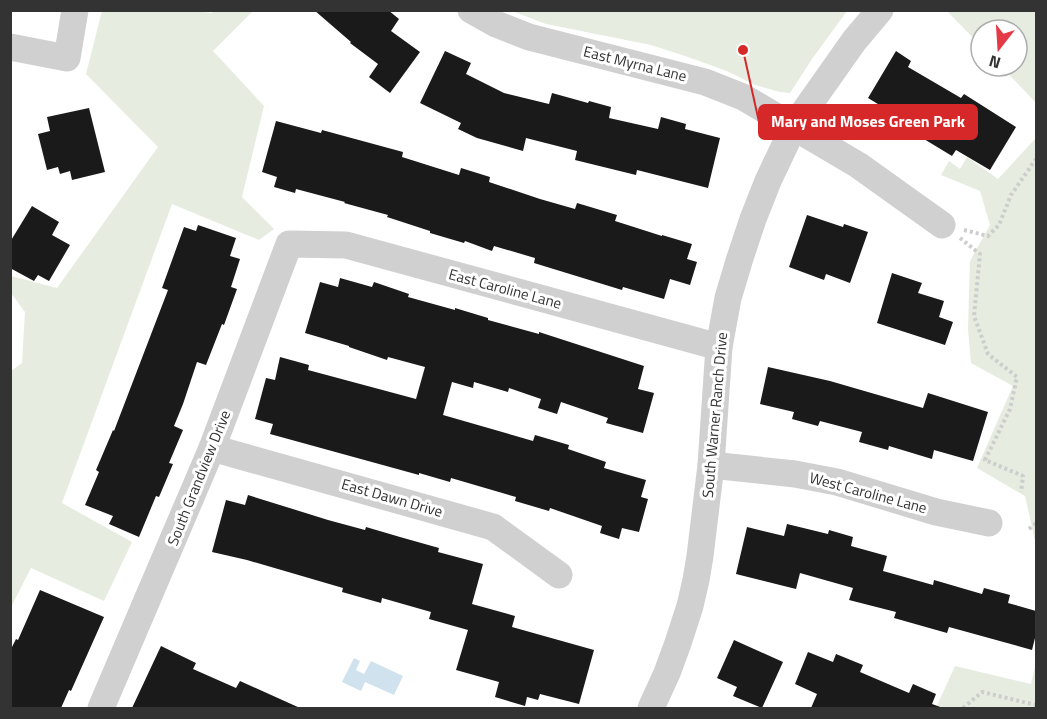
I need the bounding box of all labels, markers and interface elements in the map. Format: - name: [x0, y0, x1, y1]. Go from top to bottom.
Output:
- north arrow: [969, 18, 1029, 78]
- street label: East Myrna Lane: [581, 40, 689, 87]
- text: N: [986, 49, 1003, 75]
- callout: Mary and Moses Green Park: [759, 105, 977, 139]
- text: Mary and Moses Green Park: [771, 109, 966, 133]
- street label: East Caroline Lane: [446, 262, 564, 315]
- street label: South Warner Ranch Drive: [696, 331, 733, 499]
- street label: South Grandview Drive: [161, 407, 236, 549]
- street label: West Caroline Lane: [807, 466, 929, 519]
- street label: East Dawn Drive: [339, 472, 445, 523]

